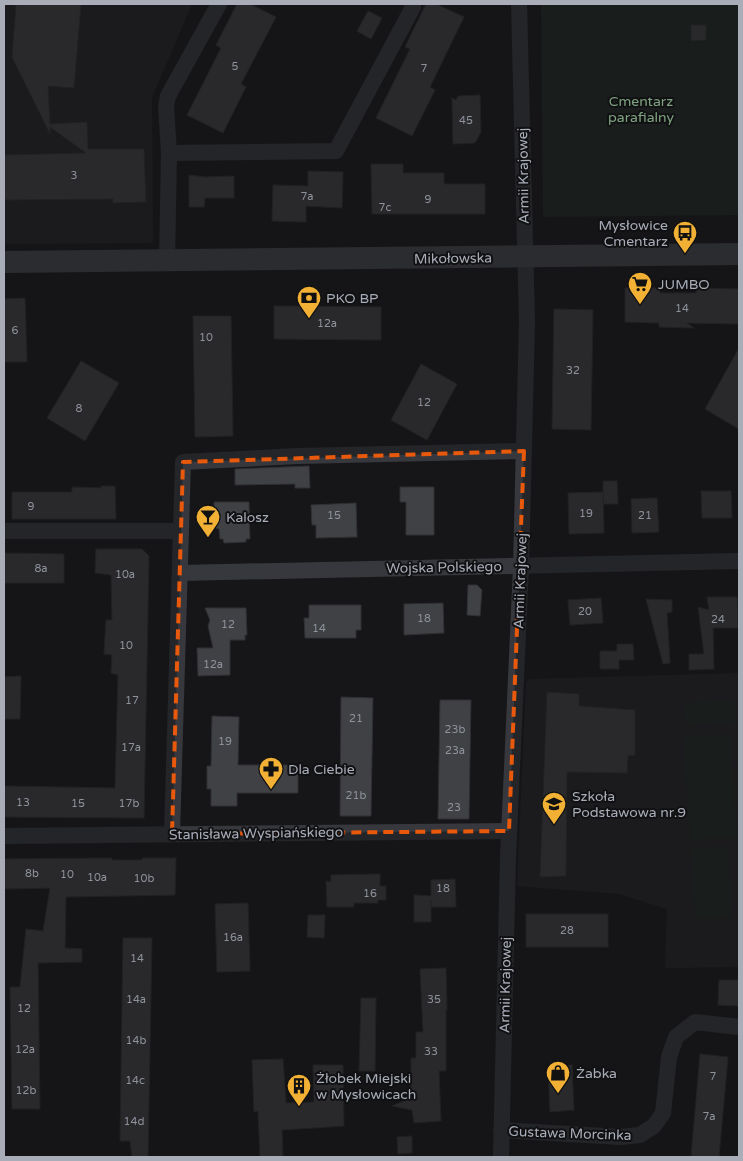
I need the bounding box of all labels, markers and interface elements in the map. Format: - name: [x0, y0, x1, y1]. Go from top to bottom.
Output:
- house number: 5: [232, 60, 239, 73]
- house number: 7: [421, 62, 428, 75]
- park label: Cmentarz parafialny: [608, 93, 674, 126]
- house number: 45: [459, 114, 473, 127]
- street label: Armii Krajowej: [514, 128, 533, 224]
- house number: 3: [71, 169, 78, 182]
- house number: 7a: [300, 190, 314, 203]
- house number: 9: [425, 193, 432, 206]
- house number: 7c: [379, 201, 392, 214]
- place label: Mysłowice Cmentarz: [598, 217, 668, 250]
- bus stop icon: Mysłowice Cmentarz: [672, 220, 698, 254]
- street label: Mikołowska: [414, 249, 492, 268]
- supermarket icon: JUMBO: [627, 271, 653, 305]
- place label: JUMBO: [658, 276, 710, 293]
- bank icon: PKO BP: [296, 285, 322, 319]
- place label: PKO BP: [326, 290, 379, 307]
- house number: 14: [675, 302, 689, 315]
- house number: 12a: [317, 317, 337, 330]
- house number: 6: [12, 324, 19, 337]
- house number: 10: [199, 331, 213, 344]
- house number: 32: [566, 364, 580, 377]
- house number: 12: [417, 396, 431, 409]
- house number: 8: [76, 402, 83, 415]
- house number: 9: [28, 500, 35, 513]
- bar icon: Kalosz: [195, 504, 221, 538]
- house number: 19: [579, 507, 593, 520]
- place label: Kalosz: [226, 509, 269, 526]
- house number: 15: [327, 509, 341, 522]
- house number: 21: [638, 509, 652, 522]
- street label: Armii Krajowej: [510, 533, 531, 629]
- street label: Wojska Polskiego: [386, 558, 502, 577]
- house number: 8a: [34, 562, 48, 575]
- house number: 10a: [115, 568, 135, 581]
- house number: 20: [578, 605, 592, 618]
- house number: 18: [417, 612, 431, 625]
- house number: 24: [711, 613, 725, 626]
- house number: 12: [221, 618, 235, 631]
- house number: 14: [312, 622, 326, 635]
- house number: 10: [119, 639, 133, 652]
- house number: 12a: [203, 658, 223, 671]
- house number: 17: [125, 694, 139, 707]
- house number: 21: [349, 712, 363, 725]
- house number: 23b: [445, 723, 465, 736]
- house number: 19: [218, 735, 232, 748]
- house number: 17a: [121, 741, 141, 754]
- house number: 23a: [445, 744, 465, 757]
- pharmacy icon: Dla Ciebie: [258, 756, 284, 790]
- place label: Dla Ciebie: [288, 761, 355, 778]
- place label: Szkoła Podstawowa nr.9: [572, 788, 686, 821]
- house number: 21b: [346, 789, 366, 802]
- school or university icon: Szkoła Podstawowa nr.9: [541, 791, 567, 825]
- house number: 13: [16, 796, 30, 809]
- house number: 15: [71, 797, 85, 810]
- house number: 17b: [119, 797, 139, 810]
- house number: 23: [447, 801, 461, 814]
- street label: Stanisława Wyspiańskiego: [169, 823, 343, 844]
- house number: 8b: [25, 867, 39, 880]
- house number: 10: [60, 868, 74, 881]
- house number: 10a: [87, 871, 107, 884]
- house number: 10b: [134, 872, 154, 885]
- house number: 18: [436, 882, 450, 895]
- house number: 16: [363, 887, 377, 900]
- house number: 28: [560, 924, 574, 937]
- house number: 16a: [223, 931, 243, 944]
- street label: Armii Krajowej: [496, 937, 515, 1033]
- house number: 14: [130, 952, 144, 965]
- house number: 14a: [126, 993, 146, 1006]
- house number: 35: [427, 993, 441, 1006]
- house number: 12: [17, 1002, 31, 1015]
- house number: 14b: [126, 1034, 146, 1047]
- house number: 12a: [15, 1043, 35, 1056]
- house number: 33: [424, 1045, 438, 1058]
- shop icon: Żabka: [545, 1060, 571, 1094]
- place label: Żabka: [576, 1065, 617, 1082]
- place label: Żłobek Miejski w Mysłowicach: [316, 1070, 416, 1103]
- house number: 7: [710, 1070, 717, 1083]
- building icon: Żłobek Miejski w Mysłowicach: [286, 1073, 312, 1107]
- house number: 14c: [125, 1074, 145, 1087]
- house number: 12b: [16, 1084, 36, 1097]
- house number: 7a: [702, 1110, 716, 1123]
- house number: 14d: [124, 1115, 144, 1128]
- street label: Gustawa Morcinka: [508, 1123, 632, 1144]

